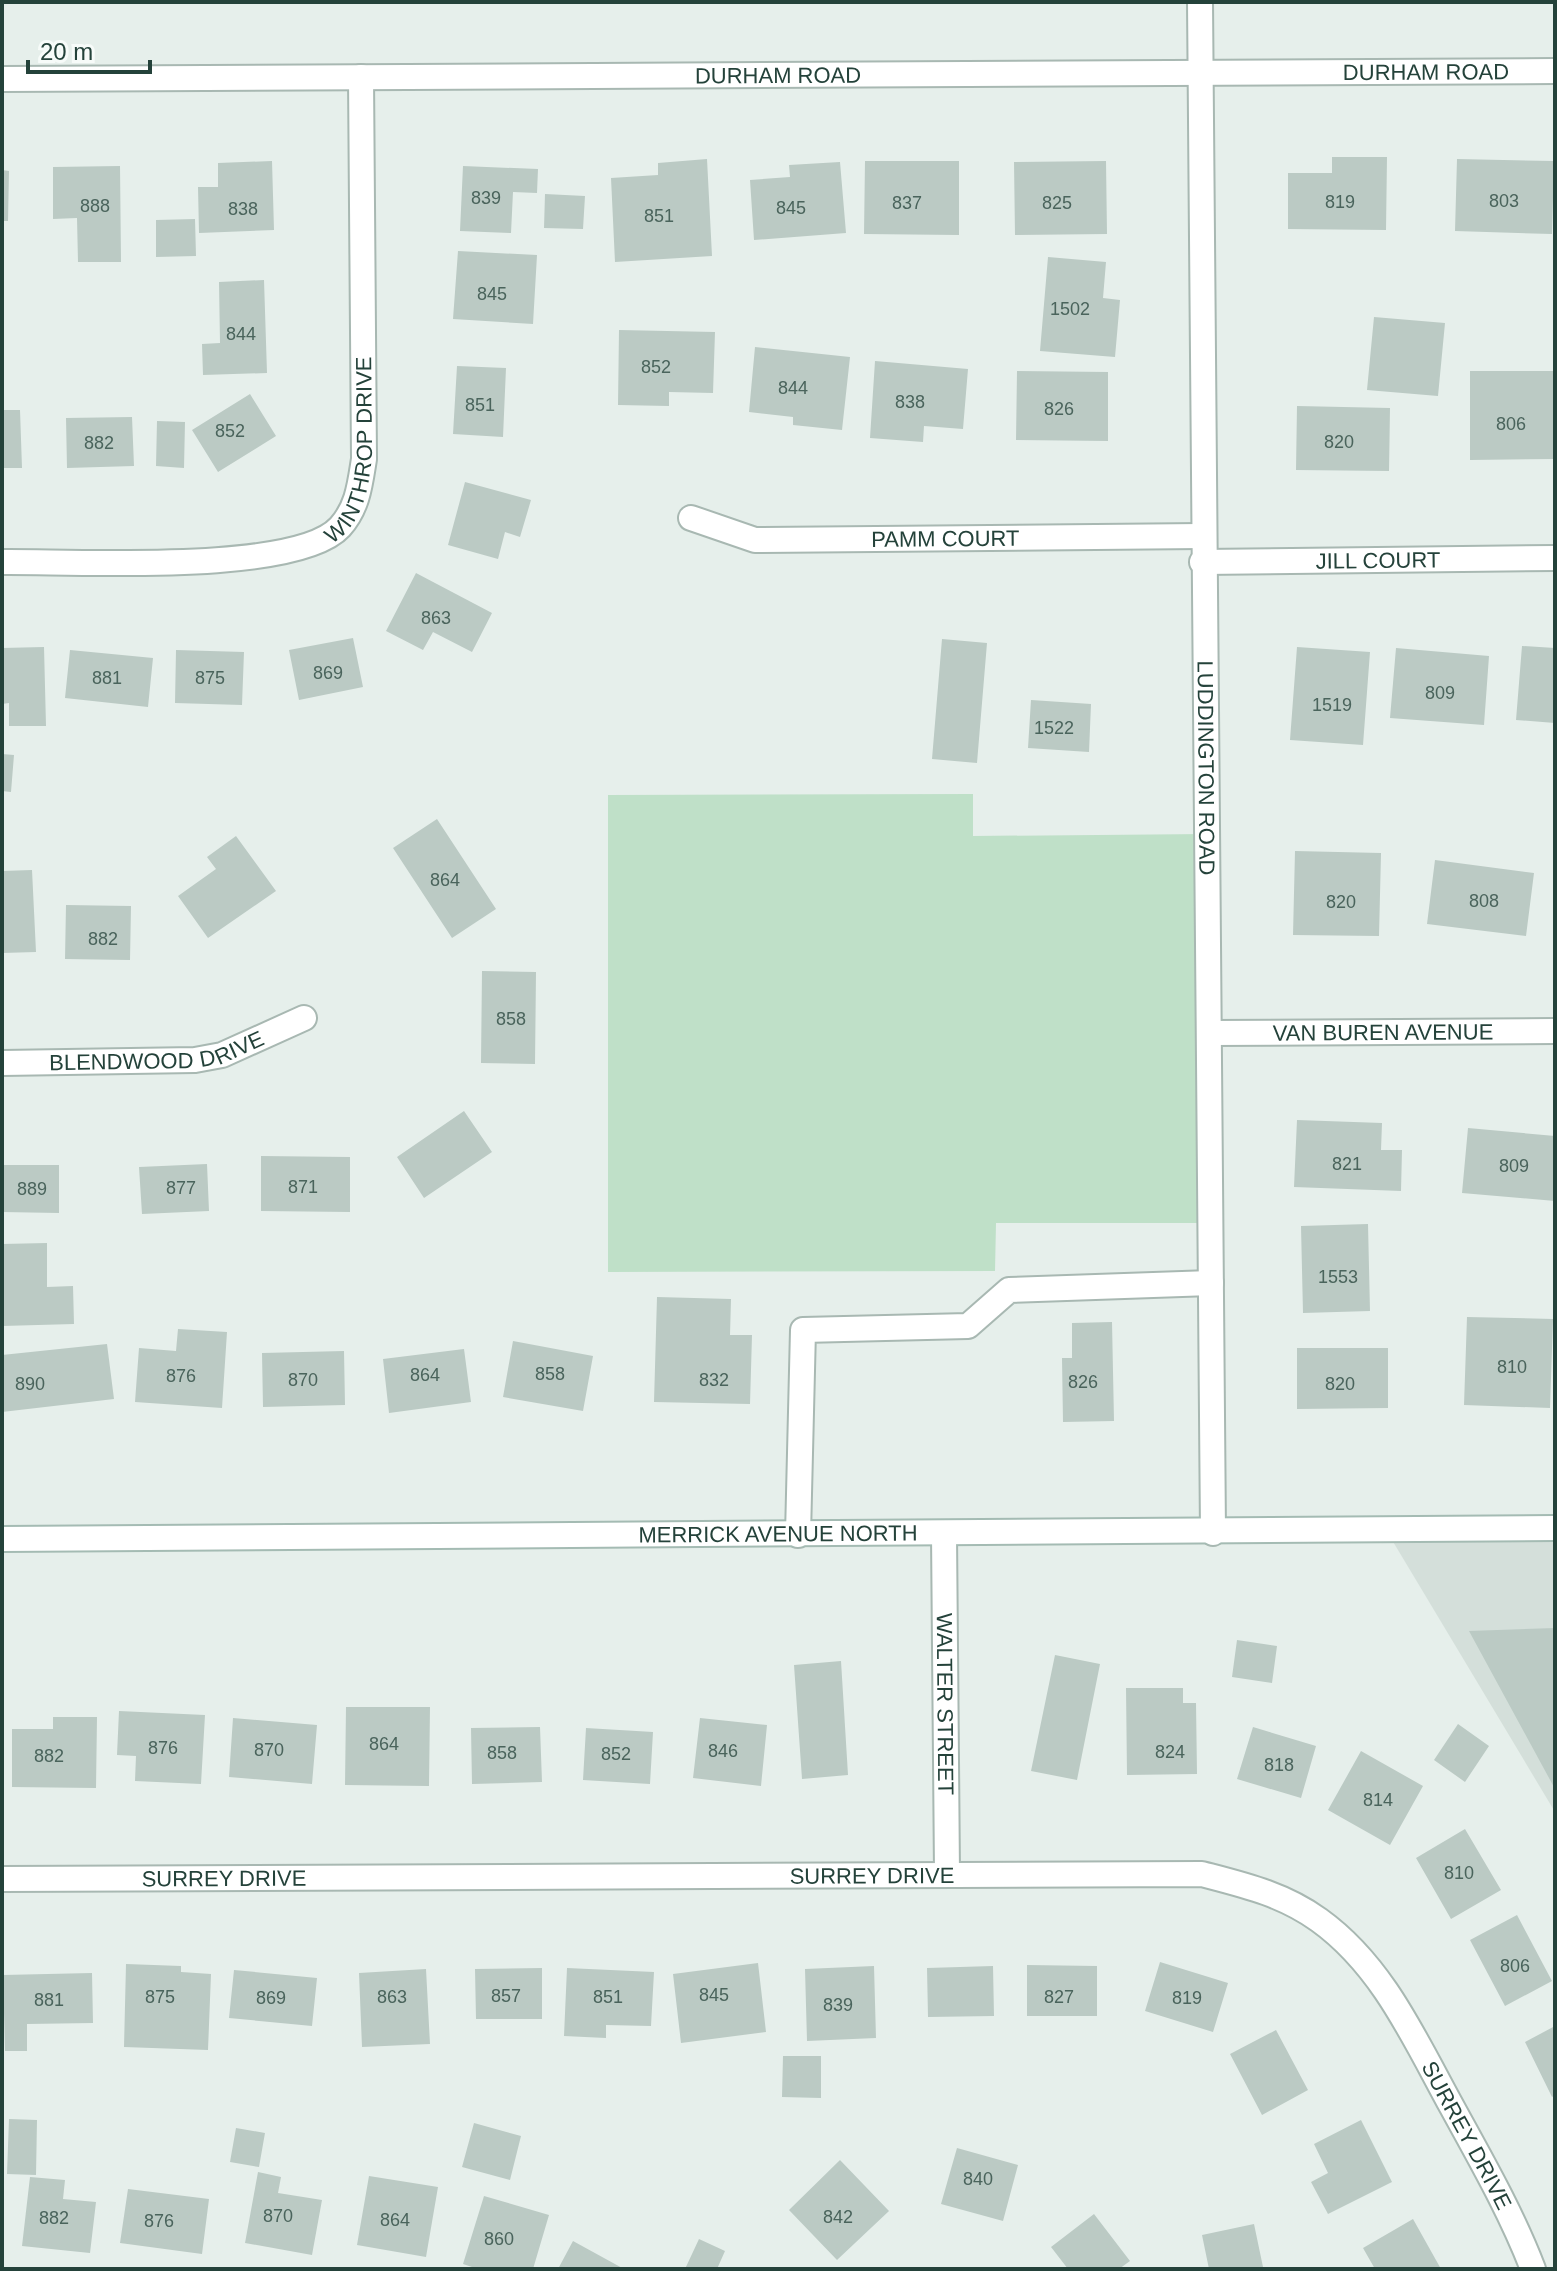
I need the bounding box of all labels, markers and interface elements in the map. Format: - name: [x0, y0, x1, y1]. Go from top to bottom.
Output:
- scale bar: [28, 24, 150, 74]
- text: 20 m: [40, 38, 93, 65]
- street label: DURHAM ROAD: [1343, 59, 1509, 85]
- street label: DURHAM ROAD: [695, 62, 861, 88]
- house number: 839: [471, 188, 501, 208]
- house number: 803: [1489, 191, 1519, 211]
- house number: 819: [1325, 192, 1355, 212]
- house number: 837: [892, 193, 922, 213]
- house number: 825: [1042, 193, 1072, 213]
- house number: 888: [80, 196, 110, 216]
- house number: 845: [776, 198, 806, 218]
- house number: 838: [228, 199, 258, 219]
- house number: 851: [644, 206, 674, 226]
- house number: 845: [477, 284, 507, 304]
- house number: 1502: [1050, 299, 1090, 319]
- house number: 844: [226, 324, 256, 344]
- street label: WINTHROP DRIVE: [319, 356, 377, 548]
- house number: 852: [641, 357, 671, 377]
- house number: 844: [778, 378, 808, 398]
- house number: 838: [895, 392, 925, 412]
- house number: 851: [465, 395, 495, 415]
- house number: 826: [1044, 399, 1074, 419]
- house number: 806: [1496, 414, 1526, 434]
- house number: 852: [215, 421, 245, 441]
- house number: 820: [1324, 432, 1354, 452]
- house number: 882: [84, 433, 114, 453]
- street label: PAMM COURT: [871, 525, 1020, 551]
- street label: JILL COURT: [1315, 547, 1441, 573]
- house number: 863: [421, 608, 451, 628]
- street label: LUDDINGTON ROAD: [1193, 660, 1220, 875]
- house number: 869: [313, 663, 343, 683]
- house number: 881: [92, 668, 122, 688]
- house number: 875: [195, 668, 225, 688]
- house number: 809: [1425, 683, 1455, 703]
- house number: 1519: [1312, 695, 1352, 715]
- house number: 1522: [1034, 718, 1074, 738]
- house number: 864: [430, 870, 460, 890]
- house number: 808: [1469, 891, 1499, 911]
- house number: 820: [1326, 892, 1356, 912]
- house number: 882: [88, 929, 118, 949]
- house number: 858: [496, 1009, 526, 1029]
- street label: VAN BUREN AVENUE: [1273, 1019, 1493, 1045]
- street label: BLENDWOOD DRIVE: [49, 1025, 268, 1075]
- house number: 821: [1332, 1154, 1362, 1174]
- house number: 809: [1499, 1156, 1529, 1176]
- house number: 871: [288, 1177, 318, 1197]
- house number: 877: [166, 1178, 196, 1198]
- house number: 889: [17, 1179, 47, 1199]
- house number: 1553: [1318, 1267, 1358, 1287]
- house number: 810: [1497, 1357, 1527, 1377]
- house number: 858: [535, 1364, 565, 1384]
- house number: 864: [410, 1365, 440, 1385]
- house number: 876: [166, 1366, 196, 1386]
- house number: 870: [288, 1370, 318, 1390]
- house number: 832: [699, 1370, 729, 1390]
- house number: 826: [1068, 1372, 1098, 1392]
- house number: 890: [15, 1374, 45, 1394]
- house number: 820: [1325, 1374, 1355, 1394]
- street label: MERRICK AVENUE NORTH: [638, 1520, 918, 1547]
- street label: WALTER STREET: [932, 1613, 959, 1795]
- house number: 864: [369, 1734, 399, 1754]
- house number: 876: [148, 1738, 178, 1758]
- house number: 870: [254, 1740, 284, 1760]
- house number: 846: [708, 1741, 738, 1761]
- house number: 824: [1155, 1742, 1185, 1762]
- house number: 858: [487, 1743, 517, 1763]
- house number: 852: [601, 1744, 631, 1764]
- house number: 882: [34, 1746, 64, 1766]
- house number: 818: [1264, 1755, 1294, 1775]
- house number: 814: [1363, 1790, 1393, 1810]
- street label: SURREY DRIVE: [790, 1863, 954, 1888]
- house number: 810: [1444, 1863, 1474, 1883]
- street label: SURREY DRIVE: [142, 1865, 306, 1891]
- house number: 806: [1500, 1956, 1530, 1976]
- house number: 845: [699, 1985, 729, 2005]
- house number: 857: [491, 1986, 521, 2006]
- house number: 875: [145, 1987, 175, 2007]
- house number: 863: [377, 1987, 407, 2007]
- house number: 851: [593, 1987, 623, 2007]
- house number: 827: [1044, 1987, 1074, 2007]
- house number: 869: [256, 1988, 286, 2008]
- house number: 819: [1172, 1988, 1202, 2008]
- house number: 881: [34, 1990, 64, 2010]
- house number: 839: [823, 1995, 853, 2015]
- street label: SURREY DRIVE: [1417, 2057, 1517, 2213]
- house number: 840: [963, 2169, 993, 2189]
- house number: 870: [263, 2206, 293, 2226]
- house number: 842: [823, 2207, 853, 2227]
- house number: 882: [39, 2208, 69, 2228]
- house number: 864: [380, 2210, 410, 2230]
- house number: 876: [144, 2211, 174, 2231]
- house number: 860: [484, 2229, 514, 2249]

